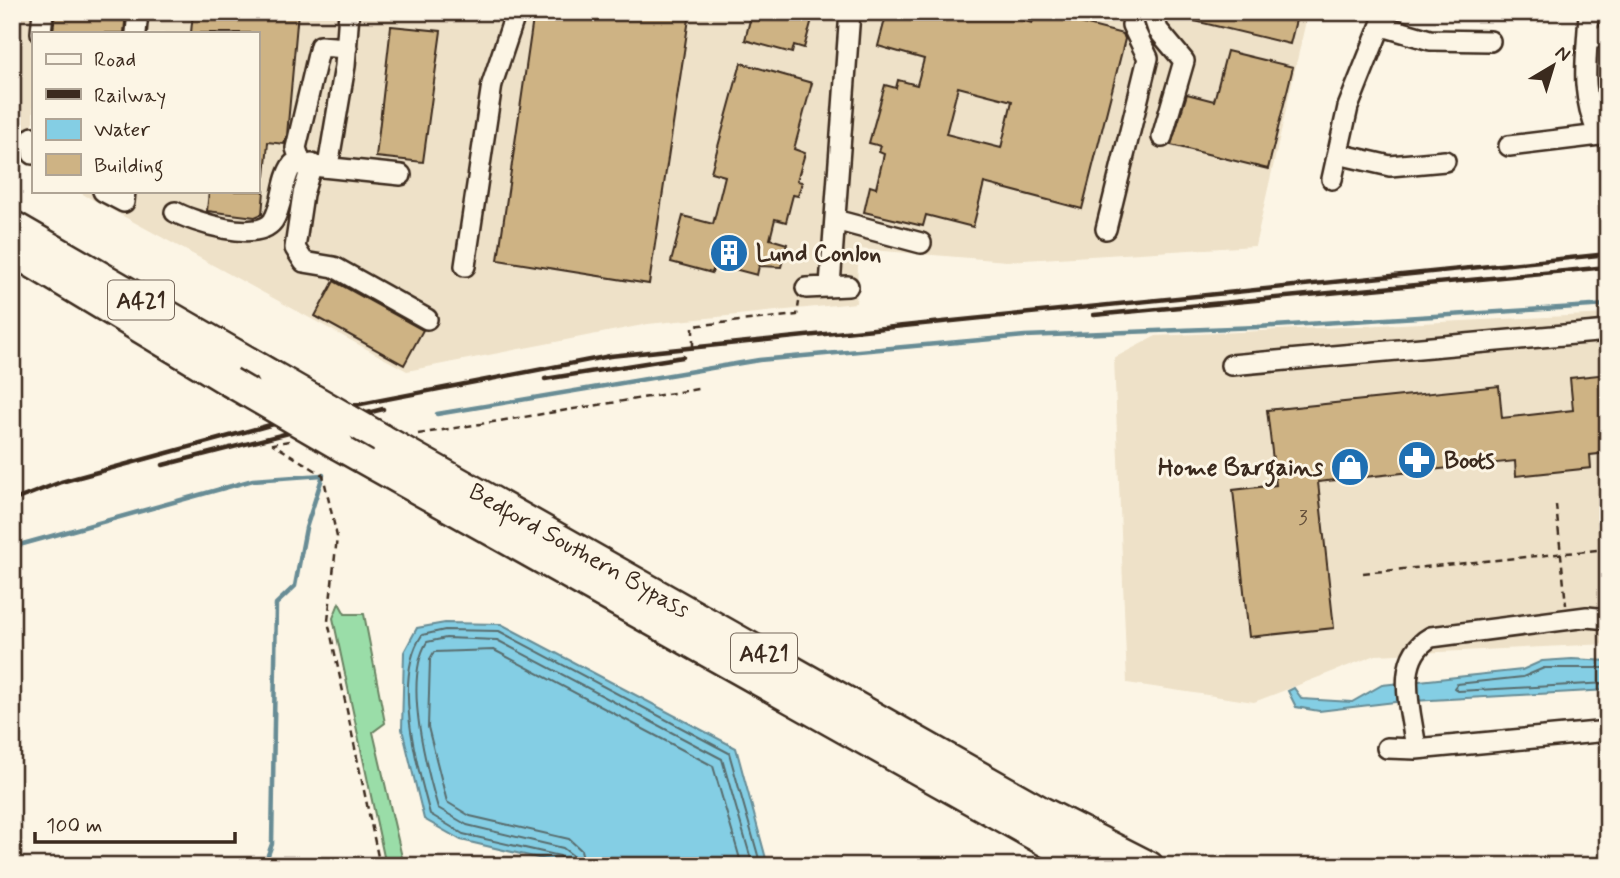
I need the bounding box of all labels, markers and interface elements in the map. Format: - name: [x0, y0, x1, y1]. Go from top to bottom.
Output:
- legend: [32, 32, 259, 192]
- north arrow: [1518, 32, 1588, 102]
- text: N: [1550, 40, 1575, 68]
- text: Road: [94, 46, 136, 74]
- text: Railway: [94, 82, 166, 110]
- text: Water: [94, 116, 150, 144]
- text: Building: [94, 152, 164, 182]
- building icon: Lund Conlon: [708, 232, 750, 274]
- place label: Lund Conlon: [756, 239, 881, 270]
- road number: A421: [108, 280, 174, 320]
- pharmacy icon: Boots: [1396, 439, 1438, 481]
- shop icon: Home Bargains: [1329, 446, 1371, 488]
- place label: Boots: [1444, 446, 1495, 477]
- place label: Home Bargains: [1158, 453, 1323, 487]
- street label: Bedford Southern Bypass: [463, 477, 695, 626]
- house number: 3: [1298, 504, 1308, 532]
- road number: A421: [731, 634, 797, 673]
- scale bar: [35, 801, 234, 845]
- text: 100 m: [46, 812, 102, 840]

